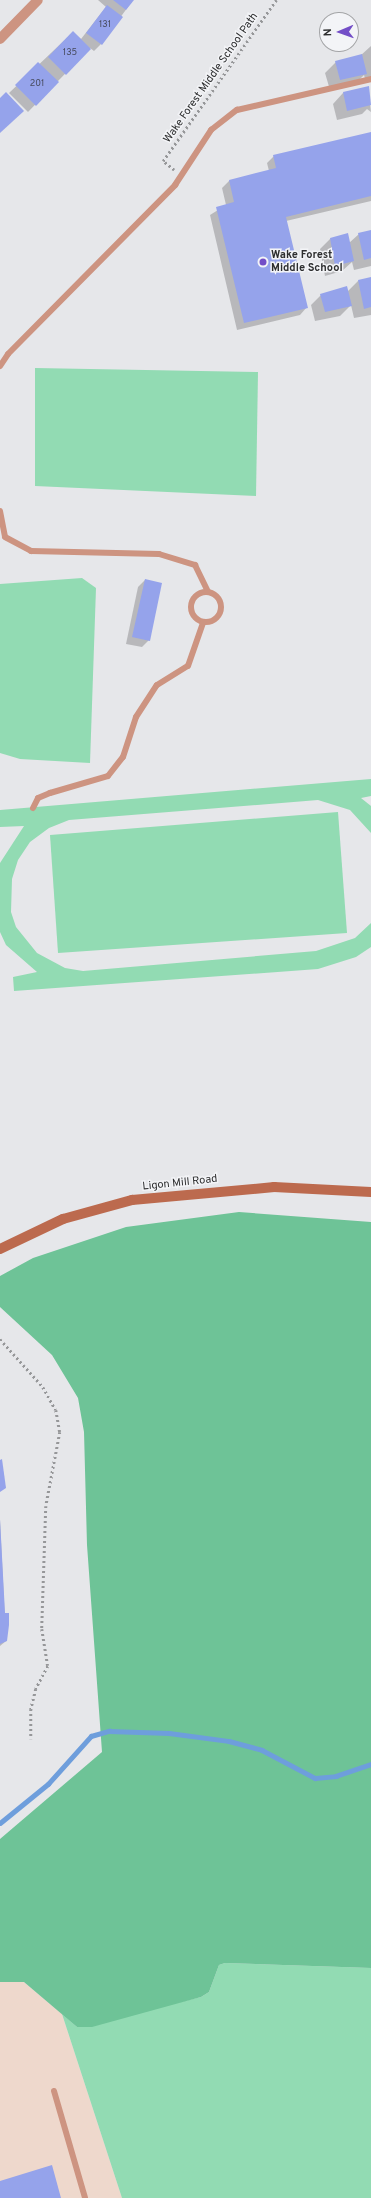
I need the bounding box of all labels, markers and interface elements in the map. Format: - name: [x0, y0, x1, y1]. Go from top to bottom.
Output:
- street label: Wake Forest Middle School Path: [161, 10, 261, 146]
- north arrow: [319, 12, 359, 52]
- house number: 131: [99, 20, 111, 30]
- text: N: [321, 28, 335, 37]
- house number: 135: [63, 48, 77, 58]
- house number: 201: [30, 79, 44, 89]
- place label: Wake Forest Middle School: [271, 249, 343, 275]
- marker: Wake Forest Middle School: [258, 257, 268, 267]
- street label: Ligon Mill Road: [142, 1172, 218, 1194]

